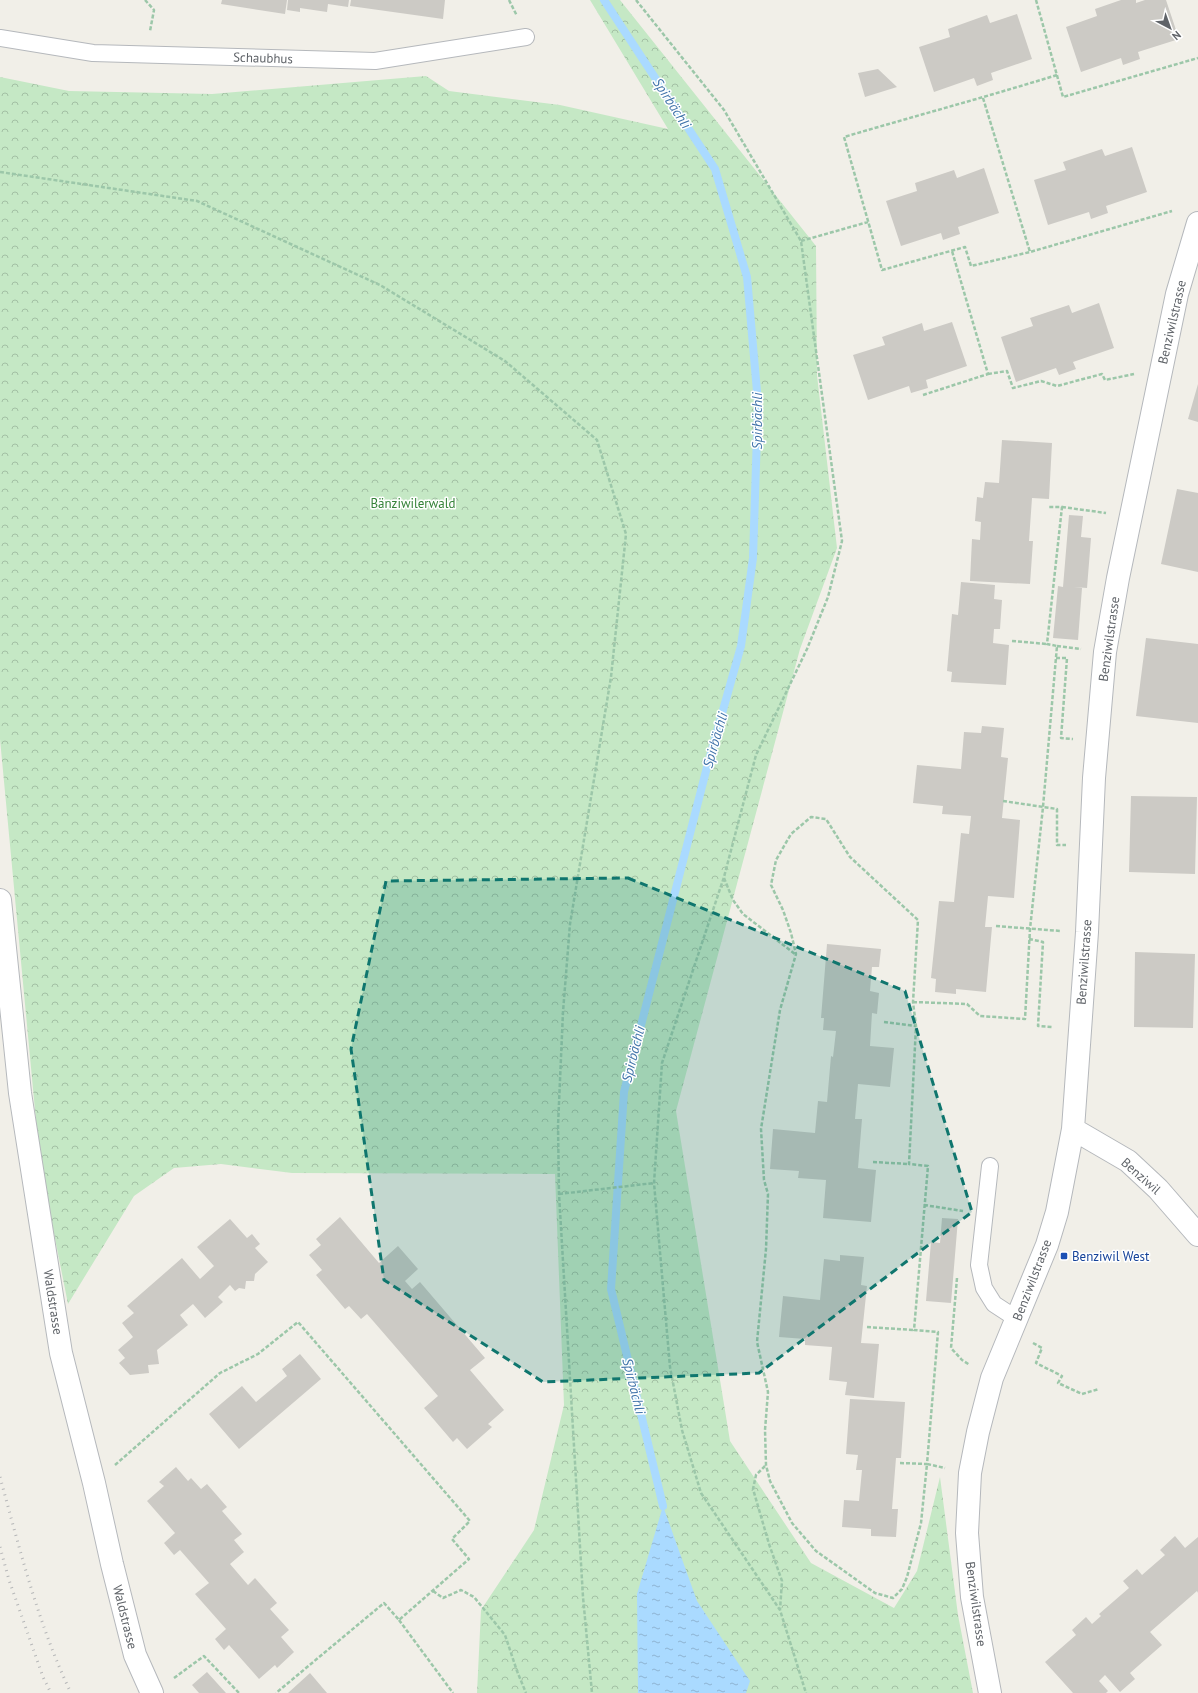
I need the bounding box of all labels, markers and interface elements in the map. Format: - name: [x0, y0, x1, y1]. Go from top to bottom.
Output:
- north arrow: [1150, 8, 1190, 48]
- text: N: [1169, 28, 1184, 43]
- street label: Schaubhus: [233, 48, 293, 68]
- water label: Spirbächli: [649, 74, 695, 132]
- street label: Benziwilstrasse: [1154, 278, 1190, 366]
- water label: Spirbächli: [748, 392, 766, 450]
- park label: Bänziwilerwald: [370, 495, 456, 512]
- street label: Benziwilstrasse: [1095, 595, 1123, 683]
- water label: Spirbächli: [698, 710, 732, 770]
- street label: Benziwilstrasse: [1073, 919, 1095, 1005]
- water label: Spirbächli: [617, 1024, 649, 1084]
- street label: Benziwil: [1118, 1154, 1165, 1198]
- street label: Benziwilstrasse: [1009, 1237, 1055, 1323]
- place label: Benziwil West: [1072, 1248, 1150, 1265]
- marker: Benziwil West: [1059, 1251, 1069, 1261]
- street label: Waldstrasse: [39, 1268, 67, 1336]
- water label: Spirbächli: [618, 1356, 650, 1416]
- street label: Benziwilstrasse: [962, 1560, 990, 1648]
- street label: Waldstrasse: [109, 1583, 141, 1651]

